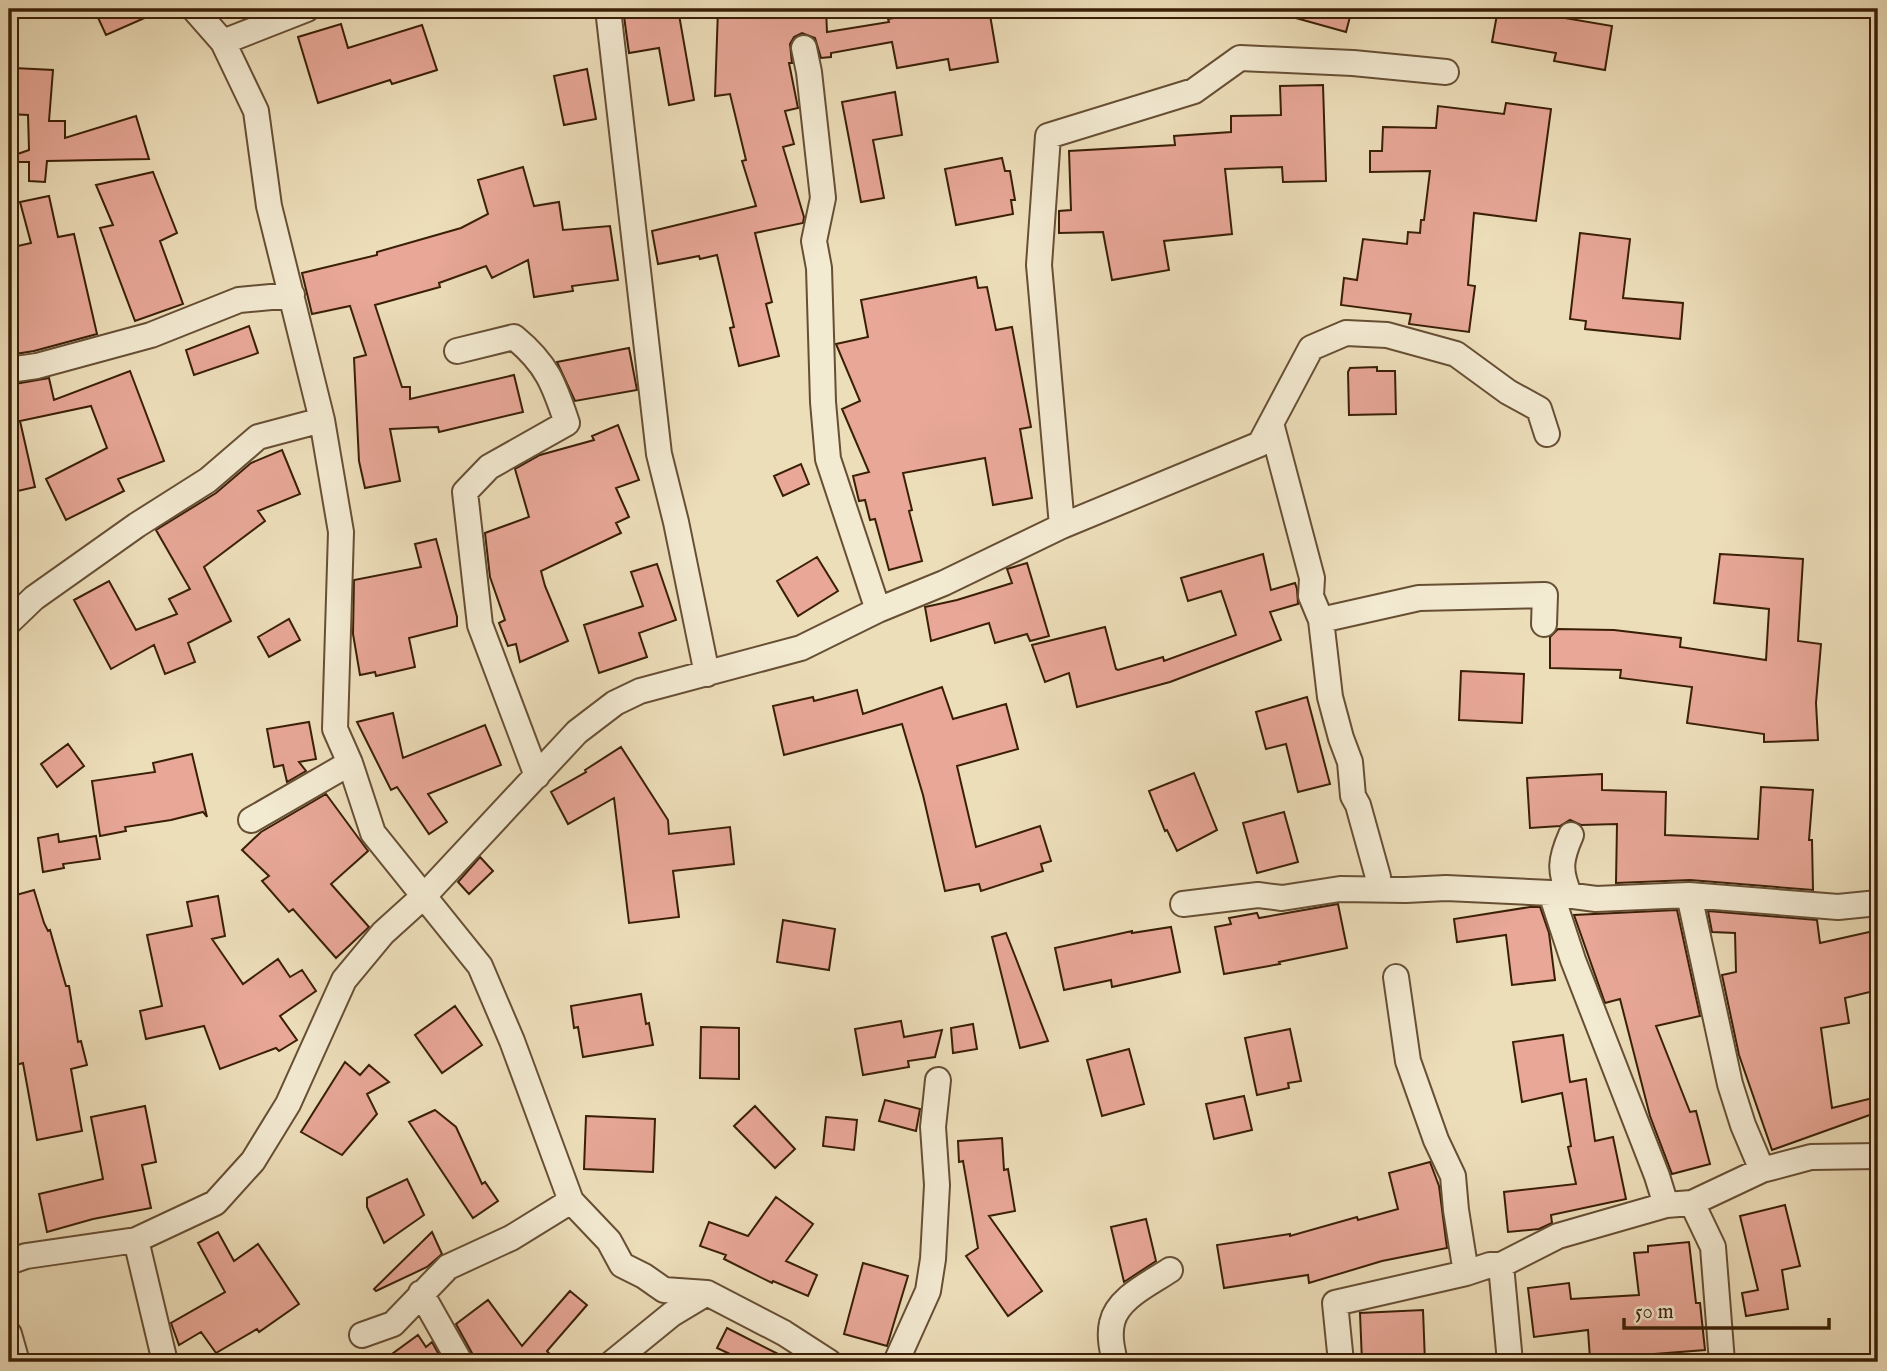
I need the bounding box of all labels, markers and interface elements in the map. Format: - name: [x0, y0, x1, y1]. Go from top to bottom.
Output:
- scale bar: [1624, 1287, 1829, 1331]
- text: 50 m: [1635, 1299, 1674, 1326]

